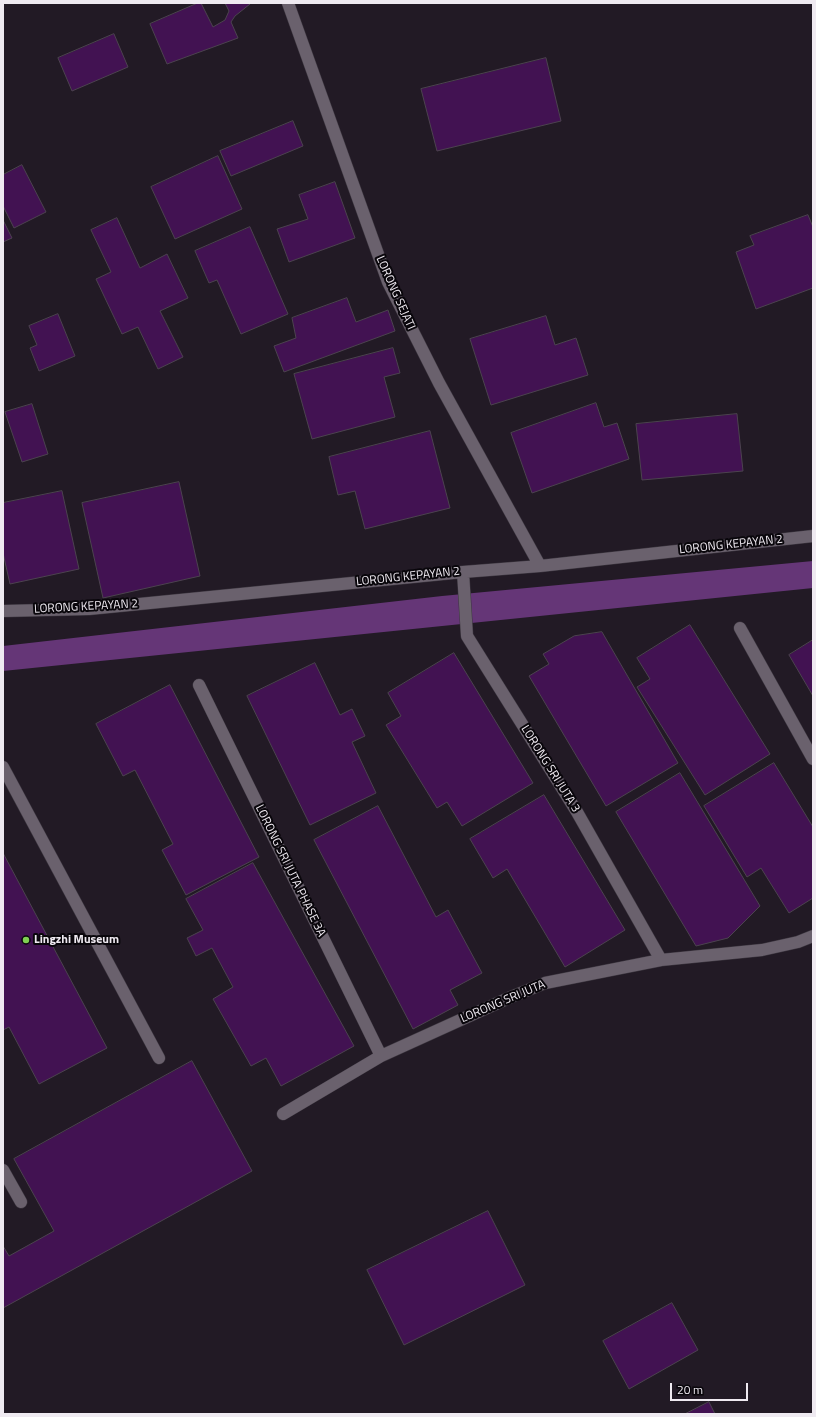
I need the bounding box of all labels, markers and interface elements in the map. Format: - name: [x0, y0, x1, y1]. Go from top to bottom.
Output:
- street label: LORONG SEJATI: [372, 254, 418, 332]
- street label: LORONG KEPAYAN 2: [678, 532, 784, 558]
- street label: LORONG KEPAYAN 2: [355, 564, 461, 590]
- street label: LORONG KEPAYAN 2: [34, 597, 138, 617]
- street label: LORONG SRI JUTA 3: [517, 723, 583, 815]
- street label: LORONG SRI JUTA PHASE 3A: [252, 803, 328, 939]
- place label: Lingzhi Museum: [34, 933, 119, 947]
- marker: Lingzhi Museum: [21, 935, 31, 945]
- street label: LORONG SRI JUTA: [459, 978, 547, 1026]
- scale bar: [672, 1375, 750, 1401]
- text: 20 m: [677, 1380, 703, 1399]

